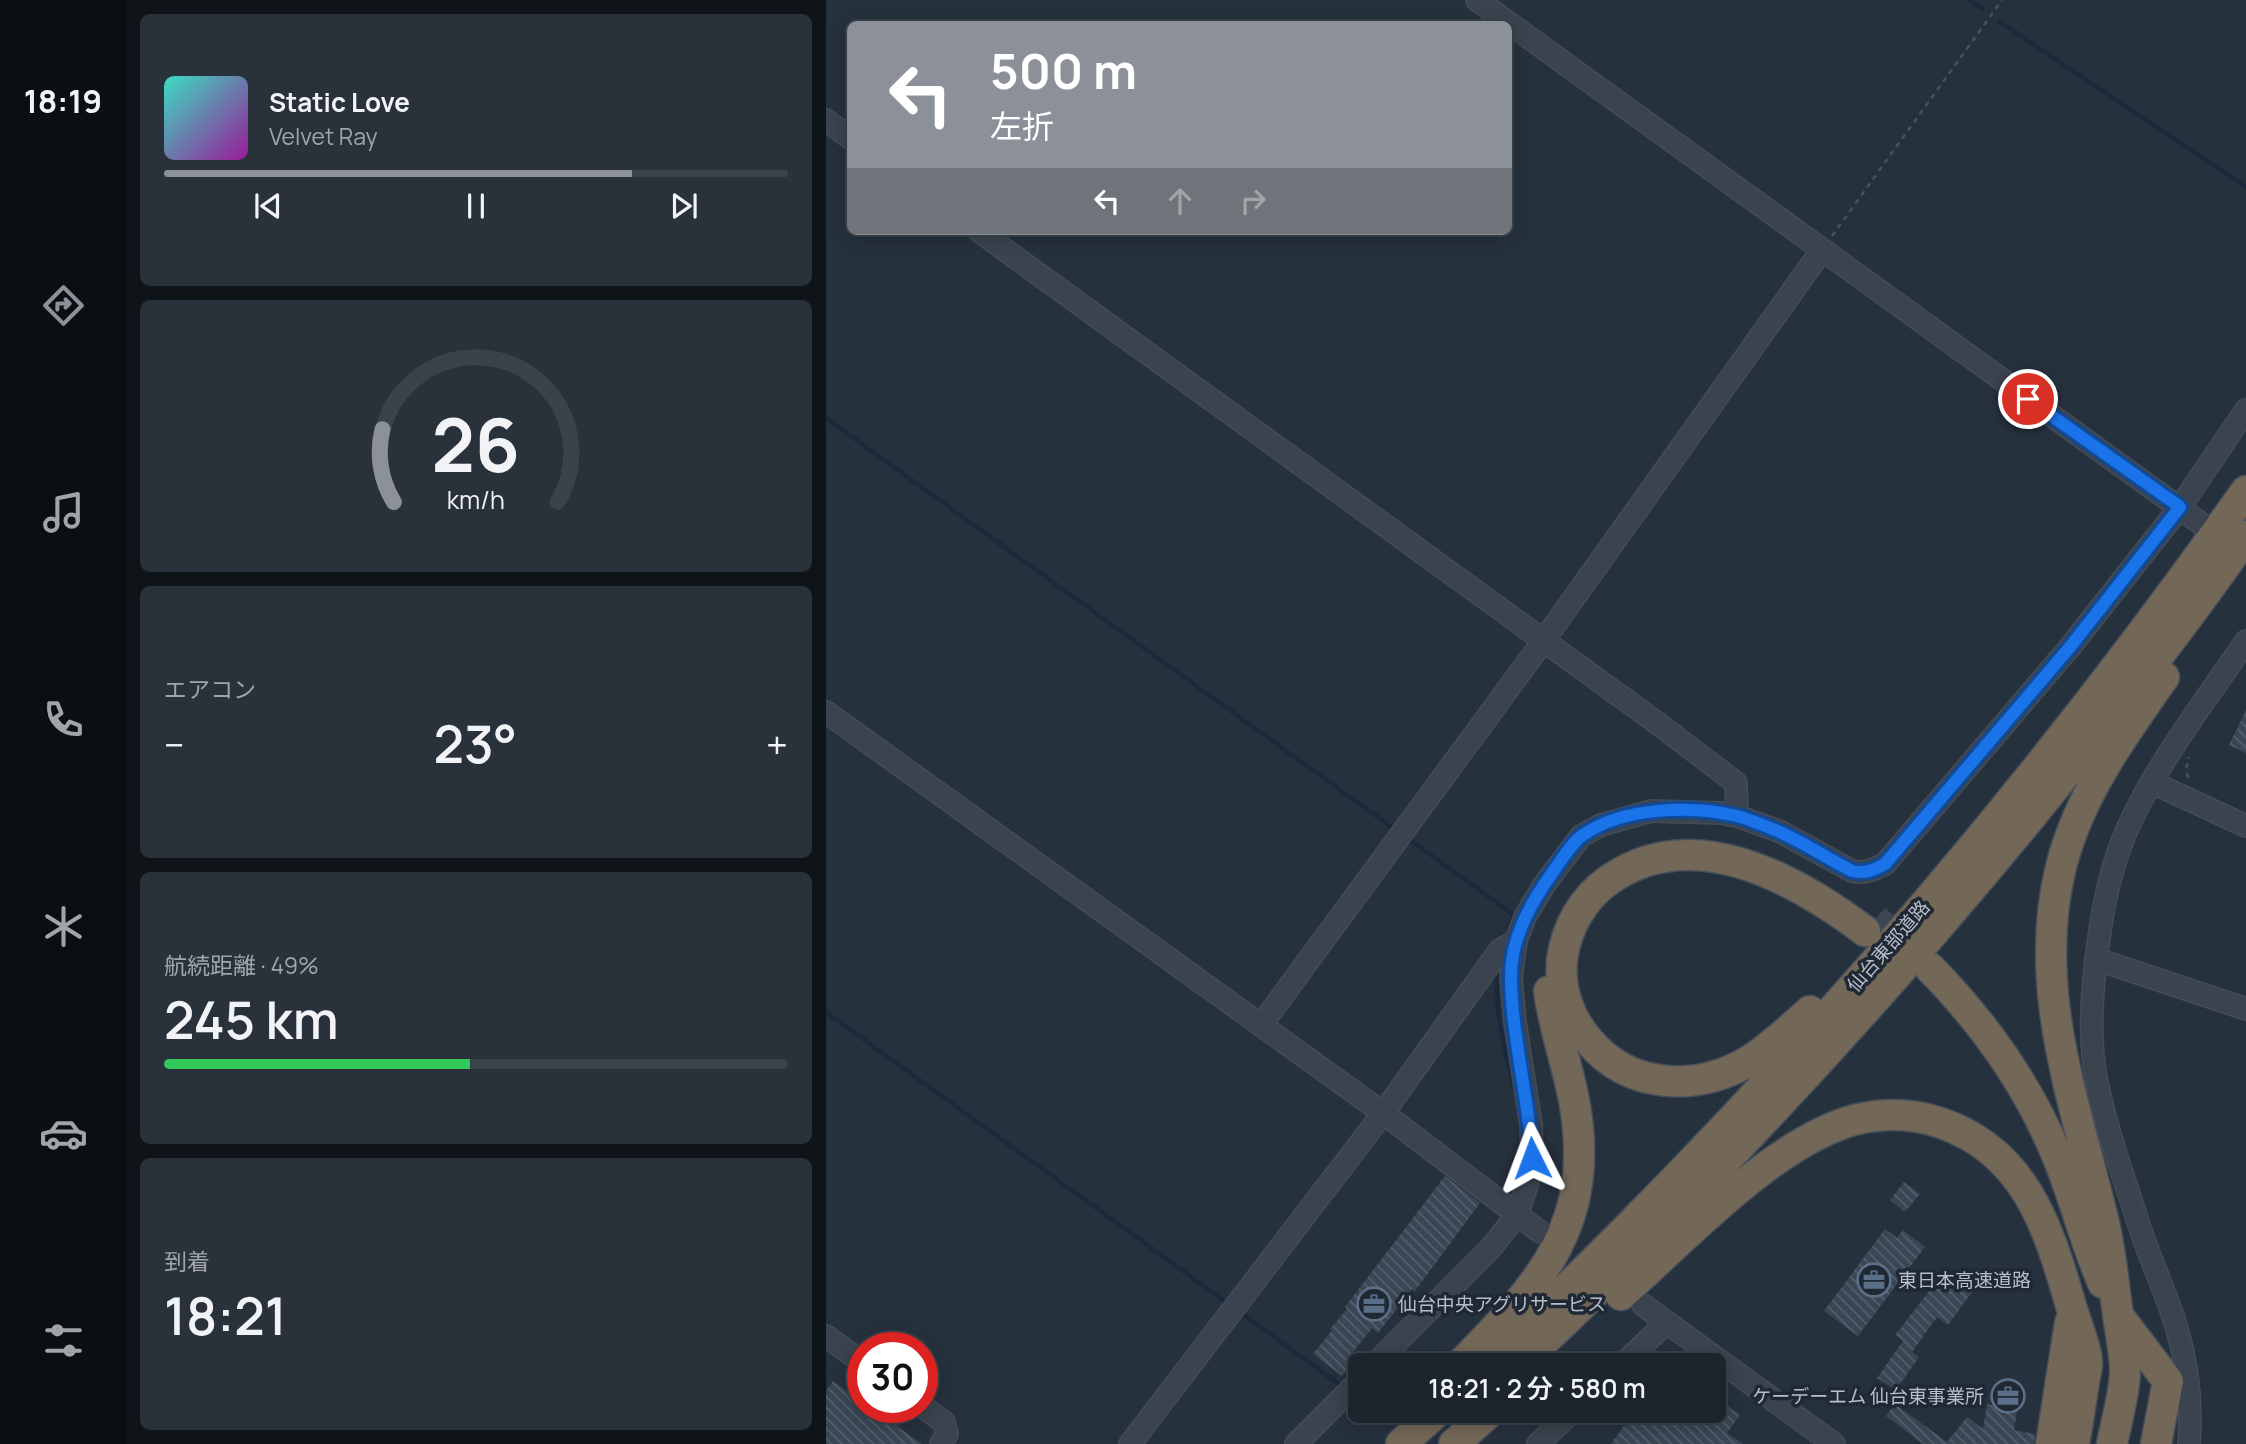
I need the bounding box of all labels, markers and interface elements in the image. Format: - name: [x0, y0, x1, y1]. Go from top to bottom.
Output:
- text: 500 m: [990, 37, 1137, 104]
- icon: left: [875, 49, 966, 140]
- text: 18:19: [24, 79, 102, 123]
- text: Static Love: [269, 84, 410, 120]
- text: 左折: [990, 104, 1054, 148]
- text: Velvet Ray: [269, 120, 378, 152]
- icon: left: [1088, 182, 1126, 220]
- icon: ahead: [1161, 182, 1199, 220]
- icon: right: [1234, 182, 1272, 220]
- icon: previous: [249, 187, 287, 225]
- icon: pause: [457, 187, 495, 225]
- icon: next: [665, 187, 703, 225]
- icon: directions: [39, 281, 88, 330]
- pin: [1998, 369, 2058, 429]
- icon: arrive: [2009, 380, 2047, 418]
- text: 26: [432, 394, 520, 494]
- text: km/h: [447, 482, 505, 517]
- icon: music: [39, 488, 88, 537]
- text: エアコン: [164, 673, 256, 705]
- icon: phone: [39, 695, 88, 744]
- text: 23°: [433, 708, 517, 779]
- text: −: [164, 718, 185, 770]
- text: +: [766, 718, 788, 770]
- street label: 仙台東部道路: [1841, 894, 1935, 998]
- icon: climate: [39, 902, 88, 951]
- text: 航続距離 · 49%: [164, 949, 319, 981]
- text: 245 km: [164, 984, 339, 1055]
- icon: car: [39, 1109, 88, 1158]
- position arrow: [1495, 1121, 1569, 1195]
- text: 到着: [164, 1245, 210, 1277]
- office icon: 東日本高速道路: [1855, 1261, 1893, 1299]
- place label: 東日本高速道路: [1898, 1267, 2031, 1293]
- text: 18:21: [164, 1280, 287, 1351]
- office icon: 仙台中央アグリサービス: [1355, 1285, 1393, 1323]
- place label: 仙台中央アグリサービス: [1398, 1291, 1606, 1317]
- icon: filters: [39, 1316, 88, 1365]
- speed limit sign: 30: [847, 1332, 938, 1423]
- text: 18:21 · 2 分 · 580 m: [1428, 1370, 1646, 1406]
- office icon: ケーデーエム 仙台東事業所: [1989, 1377, 2027, 1415]
- place label: ケーデーエム 仙台東事業所: [1752, 1383, 1984, 1409]

